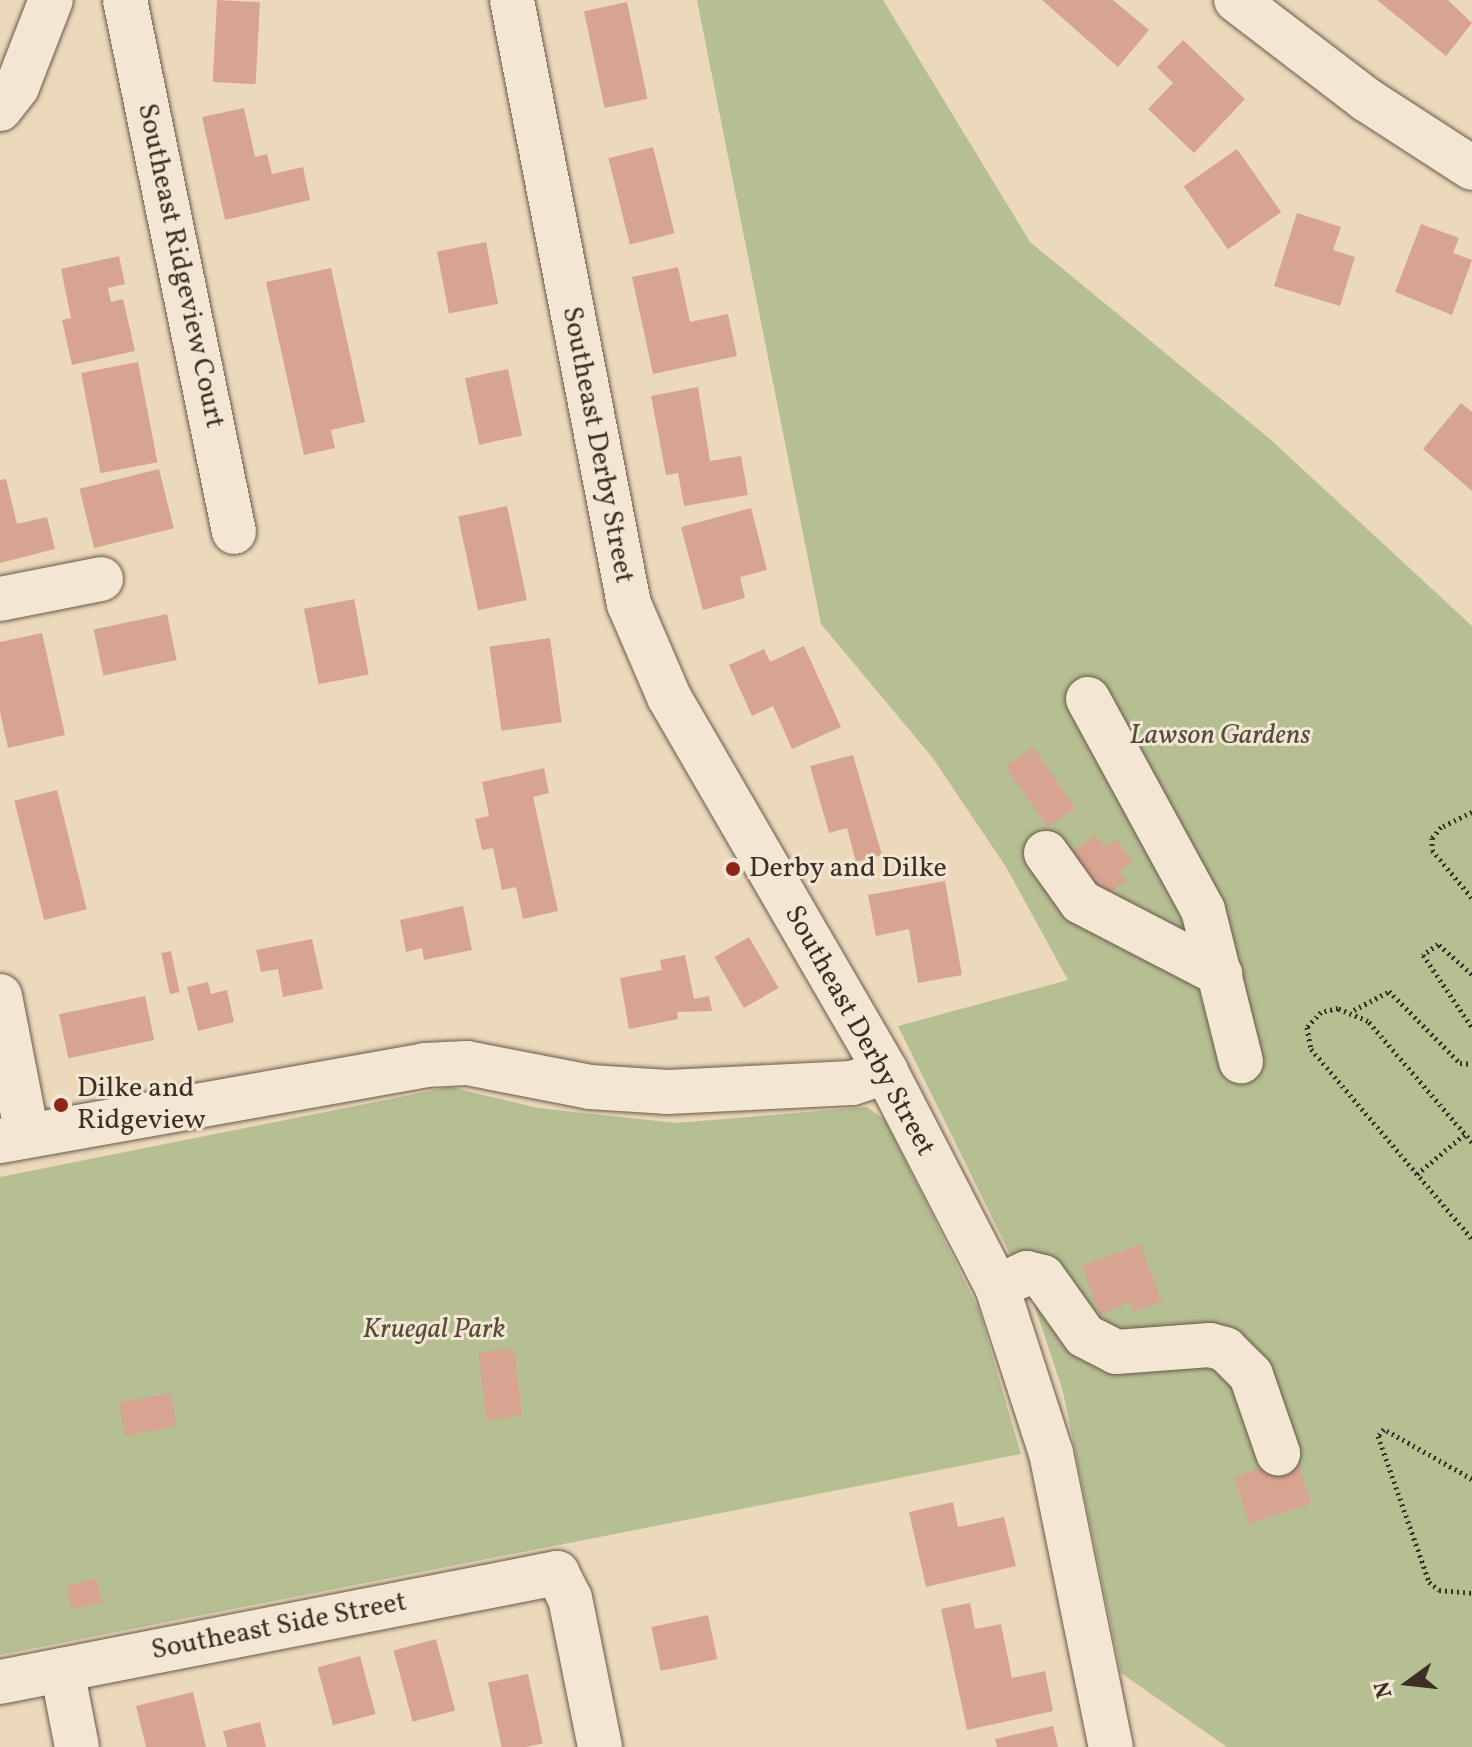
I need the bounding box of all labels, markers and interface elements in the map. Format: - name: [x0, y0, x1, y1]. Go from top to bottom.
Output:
- street label: Southeast Ridgeview Court: [129, 100, 231, 432]
- street label: Southeast Derby Street: [554, 303, 640, 587]
- park label: Lawson Gardens: [1129, 719, 1311, 753]
- place label: Derby and Dilke: [749, 852, 948, 886]
- marker: Derby and Dilke: [724, 860, 742, 878]
- street label: Southeast Derby Street: [776, 900, 942, 1162]
- place label: Dilke and Ridgeview: [77, 1072, 206, 1138]
- marker: Dilke and Ridgeview: [52, 1096, 70, 1114]
- park label: Kruegal Park: [362, 1313, 506, 1347]
- street label: Southeast Side Street: [149, 1586, 409, 1668]
- north arrow: [1368, 1643, 1448, 1723]
- text: N: [1367, 1678, 1401, 1701]

